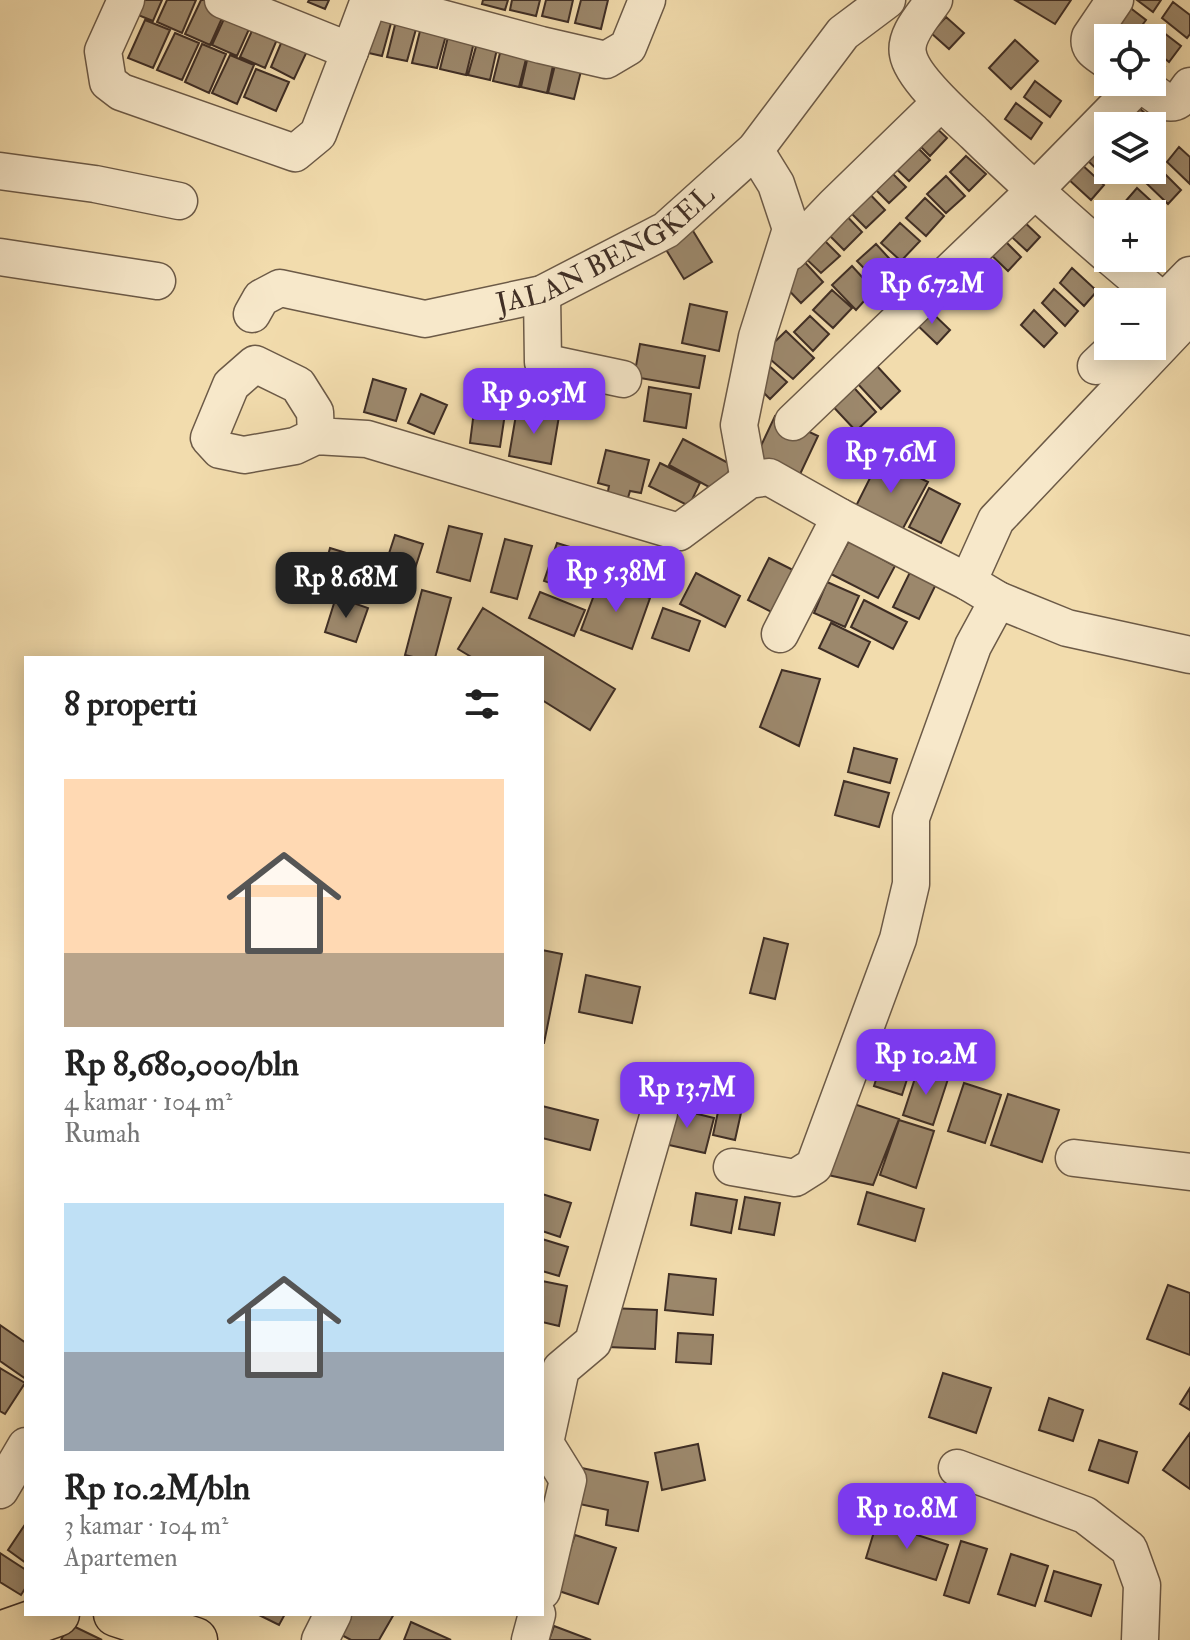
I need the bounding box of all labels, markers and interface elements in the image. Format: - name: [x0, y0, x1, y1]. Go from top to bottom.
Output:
- map controls: [1094, 24, 1166, 360]
- button: locate: [1094, 24, 1166, 96]
- button: layers: [1094, 112, 1166, 184]
- street label: JALAN BENGKEL: [492, 177, 722, 321]
- button: +: [1094, 200, 1166, 272]
- pin: Rp 6.72M: [849, 258, 1015, 326]
- text: Rp 6.72M: [880, 268, 984, 300]
- button: −: [1094, 288, 1166, 360]
- pin: Rp 9.05M: [451, 368, 617, 436]
- text: Rp 9.05M: [481, 378, 587, 410]
- pin: Rp 7.6M: [817, 427, 965, 495]
- text: Rp 7.6M: [845, 437, 937, 469]
- pin: Rp 5.38M: [533, 546, 699, 614]
- pin: Rp 8.68M: [263, 552, 429, 620]
- text: Rp 5.38M: [566, 556, 666, 588]
- text: Rp 8.68M: [294, 562, 398, 594]
- icon: filters: [460, 682, 504, 726]
- text: 8 properti: [64, 683, 197, 726]
- icon: home: [212, 831, 356, 975]
- pin: Rp 10.2M: [843, 1029, 1009, 1097]
- text: Rp 10.2M: [874, 1039, 978, 1071]
- text: Rp 8,680,000/bln: [64, 1043, 299, 1086]
- pin: Rp 13.7M: [604, 1062, 770, 1130]
- text: Rp 13.7M: [638, 1072, 736, 1104]
- text: 4 kamar · 104 m²: [64, 1086, 232, 1118]
- text: Rumah: [64, 1118, 140, 1150]
- icon: home: [212, 1255, 356, 1399]
- text: Rp 10.2M/bln: [64, 1467, 250, 1510]
- pin: Rp 10.8M: [824, 1483, 990, 1551]
- text: Rp 10.8M: [856, 1493, 958, 1525]
- text: 3 kamar · 104 m²: [64, 1510, 228, 1542]
- text: Apartemen: [64, 1542, 178, 1574]

